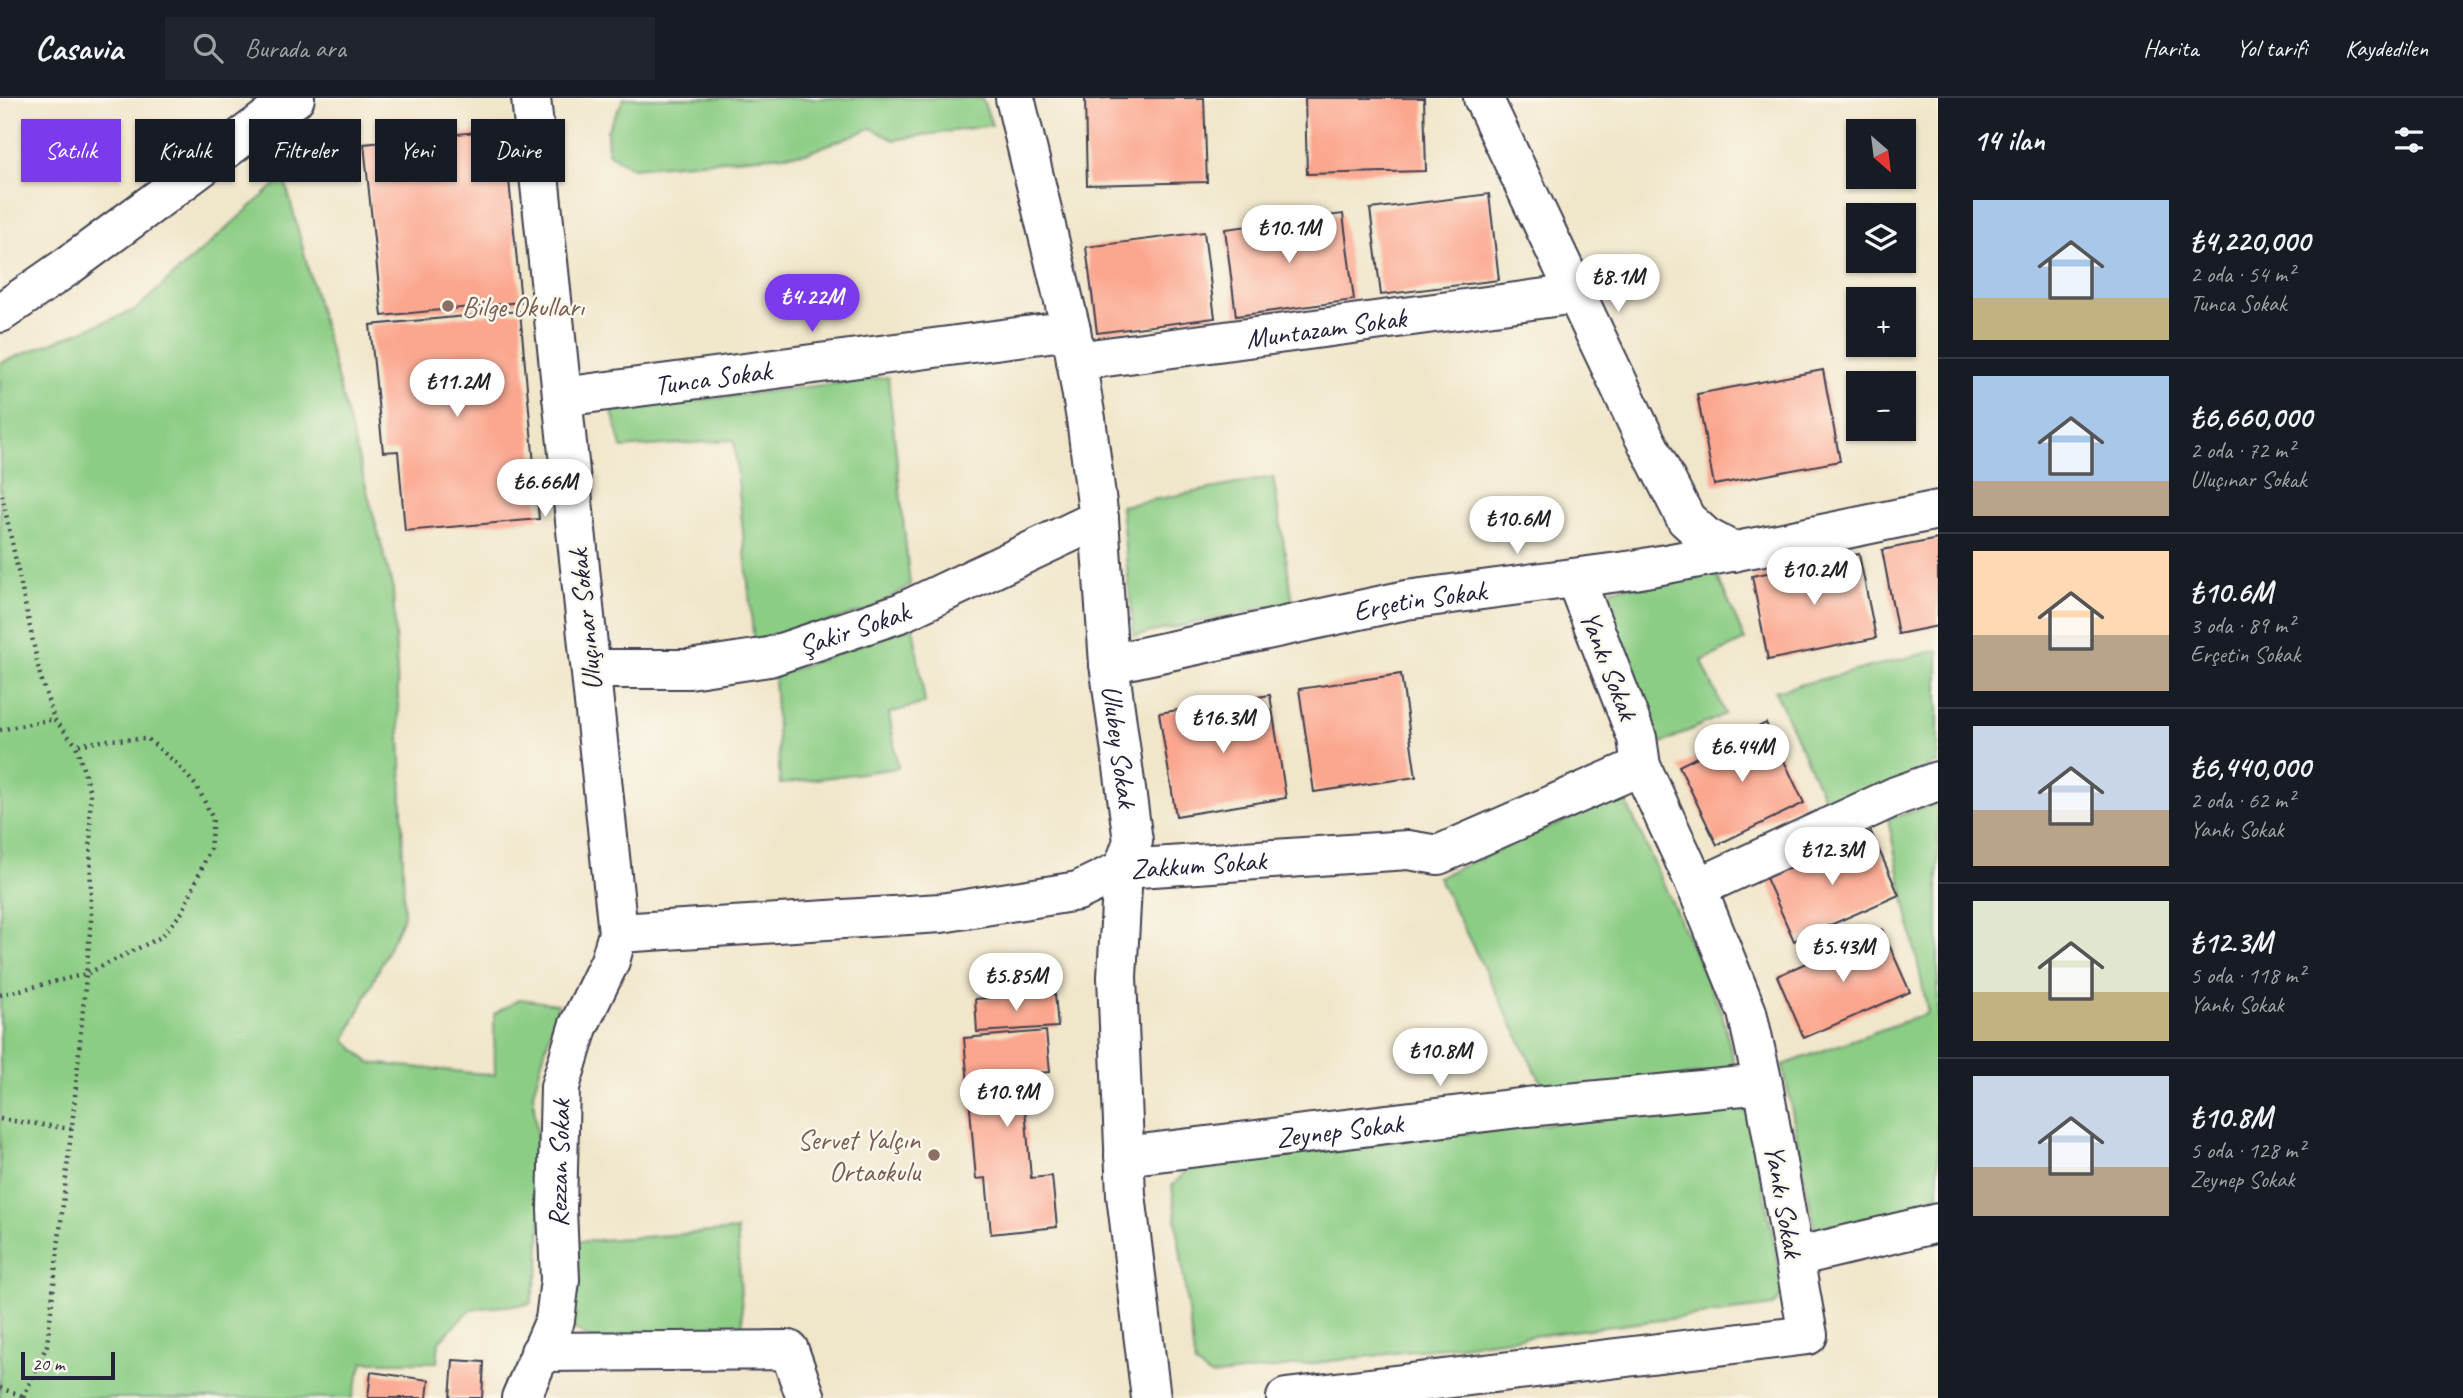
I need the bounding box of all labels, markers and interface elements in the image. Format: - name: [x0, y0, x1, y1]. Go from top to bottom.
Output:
- search box: [165, 17, 655, 80]
- text: Casavia: [35, 27, 123, 69]
- icon: search: [189, 29, 227, 67]
- text: Burada ara: [245, 32, 346, 65]
- text: Harita: [2143, 33, 2198, 63]
- text: Yol tarifi: [2236, 33, 2307, 63]
- text: Kaydedilen: [2345, 33, 2428, 63]
- chip: Satılık: [21, 119, 121, 182]
- chip: Kiralık: [135, 119, 235, 182]
- chip: Filtreler: [249, 119, 361, 182]
- chip: Yeni: [375, 119, 457, 182]
- chip: Daire: [471, 119, 565, 182]
- north arrow: [1846, 119, 1916, 189]
- map controls: [1846, 119, 1916, 441]
- text: 14 ilan: [1973, 121, 2045, 159]
- icon: filters: [2390, 121, 2428, 159]
- button: layers: [1846, 203, 1916, 273]
- pin: ₺10.1M: [1232, 206, 1346, 265]
- text: ₺10.1M: [1258, 213, 1320, 242]
- text: ₺4,220,000: [2190, 222, 2310, 260]
- icon: home: [2029, 228, 2113, 312]
- pin: ₺8.1M: [1569, 254, 1667, 314]
- text: 2 oda · 54 m²: [2190, 260, 2294, 289]
- text: ₺8.1M: [1592, 262, 1644, 291]
- pin: ₺4.22M: [755, 274, 869, 334]
- text: ₺4.22M: [781, 282, 843, 311]
- button: +: [1846, 287, 1916, 357]
- place label: Bilge Okulları: [462, 289, 586, 324]
- text: Tunca Sokak: [2190, 289, 2286, 318]
- marker: Bilge Okulları: [440, 298, 456, 314]
- street label: Muntazam Sokak: [1244, 299, 1410, 356]
- street label: Tunca Sokak: [652, 352, 776, 402]
- pin: ₺11.2M: [400, 360, 514, 419]
- text: ₺11.2M: [426, 367, 488, 396]
- button: −: [1846, 371, 1916, 441]
- text: ₺6,660,000: [2190, 398, 2312, 436]
- icon: home: [2029, 404, 2113, 488]
- text: 2 oda · 72 m²: [2190, 436, 2294, 465]
- pin: ₺6.66M: [488, 460, 602, 519]
- text: Uluçınar Sokak: [2190, 465, 2306, 494]
- text: ₺6.66M: [513, 467, 577, 496]
- pin: ₺10.6M: [1460, 496, 1574, 556]
- text: ₺10.6M: [1485, 504, 1549, 533]
- street label: Uluçınar Sokak: [560, 545, 610, 692]
- pin: ₺10.2M: [1757, 547, 1871, 607]
- text: ₺10.2M: [1783, 555, 1845, 584]
- street label: Erçetin Sokak: [1350, 572, 1491, 628]
- text: ₺10.6M: [2190, 573, 2272, 611]
- icon: home: [2029, 579, 2113, 663]
- street label: Şakir Sokak: [794, 593, 917, 663]
- street label: Yankı Sokak: [1572, 605, 1646, 726]
- text: 3 oda · 89 m²: [2190, 611, 2294, 640]
- text: Erçetin Sokak: [2190, 640, 2300, 669]
- street label: Ulubey Sokak: [1095, 683, 1146, 811]
- pin: ₺16.3M: [1166, 696, 1280, 755]
- text: ₺16.3M: [1191, 703, 1255, 732]
- pin: ₺6.44M: [1685, 724, 1799, 784]
- text: ₺6.44M: [1710, 732, 1774, 761]
- text: ₺6,440,000: [2190, 748, 2311, 786]
- icon: home: [2029, 754, 2113, 838]
- text: 2 oda · 62 m²: [2190, 786, 2294, 815]
- text: Yankı Sokak: [2190, 815, 2284, 844]
- pin: ₺12.3M: [1775, 828, 1889, 887]
- text: ₺12.3M: [1801, 835, 1863, 864]
- street label: Zakkum Sokak: [1129, 842, 1269, 886]
- text: ₺12.3M: [2190, 923, 2272, 961]
- pin: ₺5.43M: [1786, 924, 1900, 984]
- icon: home: [2029, 929, 2113, 1013]
- text: ₺5.43M: [1812, 932, 1874, 961]
- pin: ₺5.85M: [959, 954, 1073, 1013]
- text: ₺5.85M: [985, 961, 1047, 990]
- text: 5 oda · 118 m²: [2190, 961, 2305, 990]
- text: Yankı Sokak: [2190, 990, 2284, 1019]
- pin: ₺10.8M: [1383, 1028, 1497, 1088]
- text: ₺10.8M: [1409, 1036, 1471, 1065]
- pin: ₺10.9M: [950, 1070, 1064, 1129]
- text: ₺10.9M: [976, 1077, 1038, 1106]
- street label: Rezzan Sokak: [539, 1097, 577, 1228]
- text: ₺10.8M: [2190, 1098, 2272, 1136]
- icon: home: [2029, 1104, 2113, 1188]
- street label: Zeynep Sokak: [1274, 1105, 1407, 1155]
- place label: Servet Yalçın Ortaokulu: [797, 1122, 922, 1189]
- text: 5 oda · 128 m²: [2190, 1136, 2305, 1165]
- street label: Yankı Sokak: [1757, 1142, 1811, 1262]
- marker: Servet Yalçın Ortaokulu: [926, 1147, 942, 1163]
- text: Zeynep Sokak: [2190, 1165, 2295, 1194]
- scale bar: [21, 1349, 116, 1381]
- text: 20 m: [32, 1352, 64, 1376]

